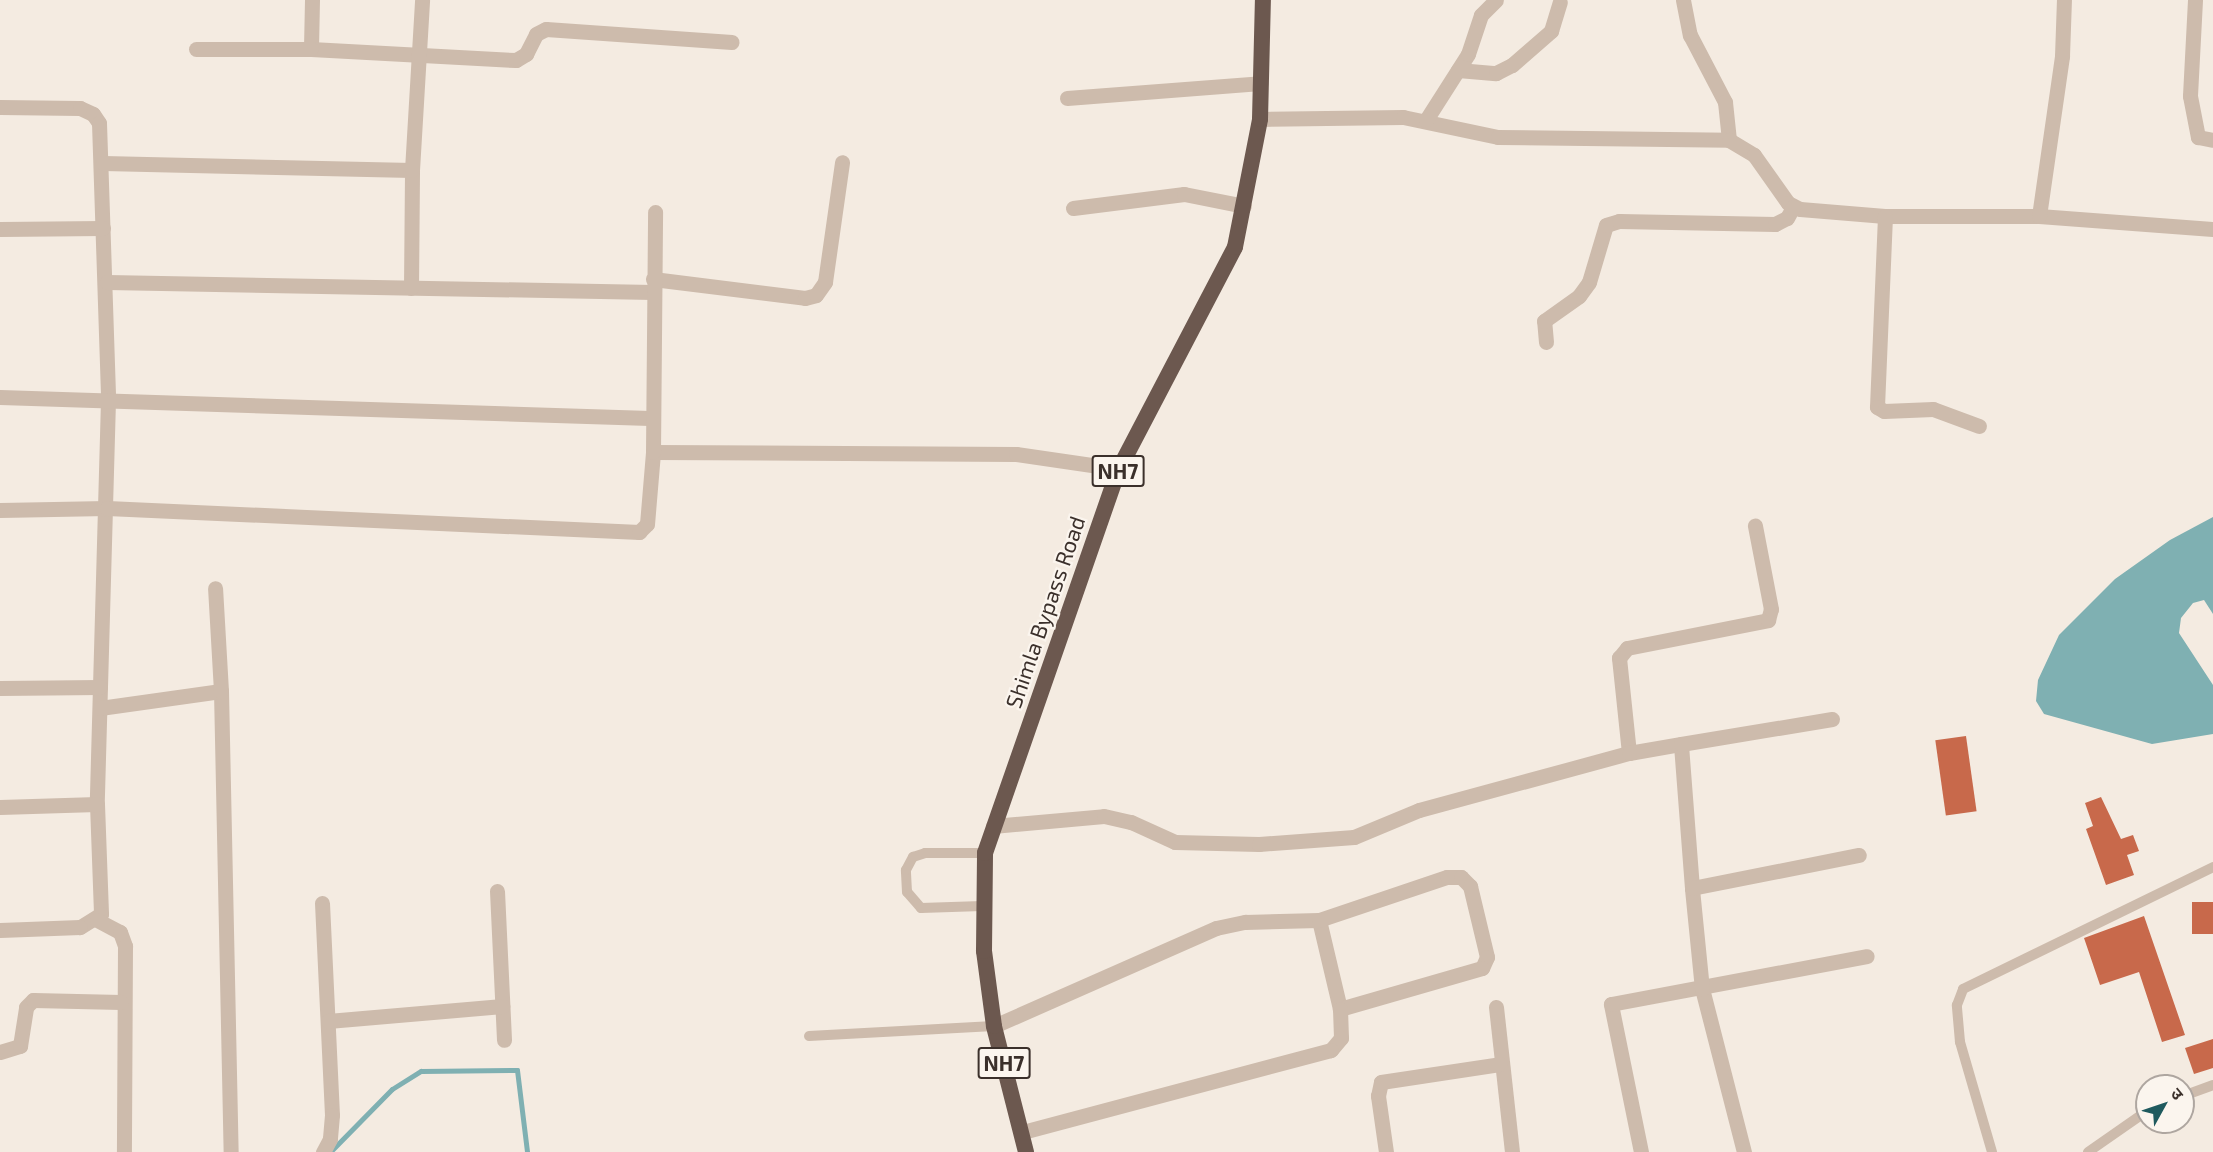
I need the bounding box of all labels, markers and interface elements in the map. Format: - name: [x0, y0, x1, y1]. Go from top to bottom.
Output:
- road number: NH7: [1091, 453, 1145, 489]
- street label: Shimla Bypass Road: [1000, 512, 1090, 712]
- road number: NH7: [977, 1045, 1031, 1081]
- north arrow: [2135, 1074, 2195, 1134]
- text: उ: [2167, 1084, 2188, 1103]

